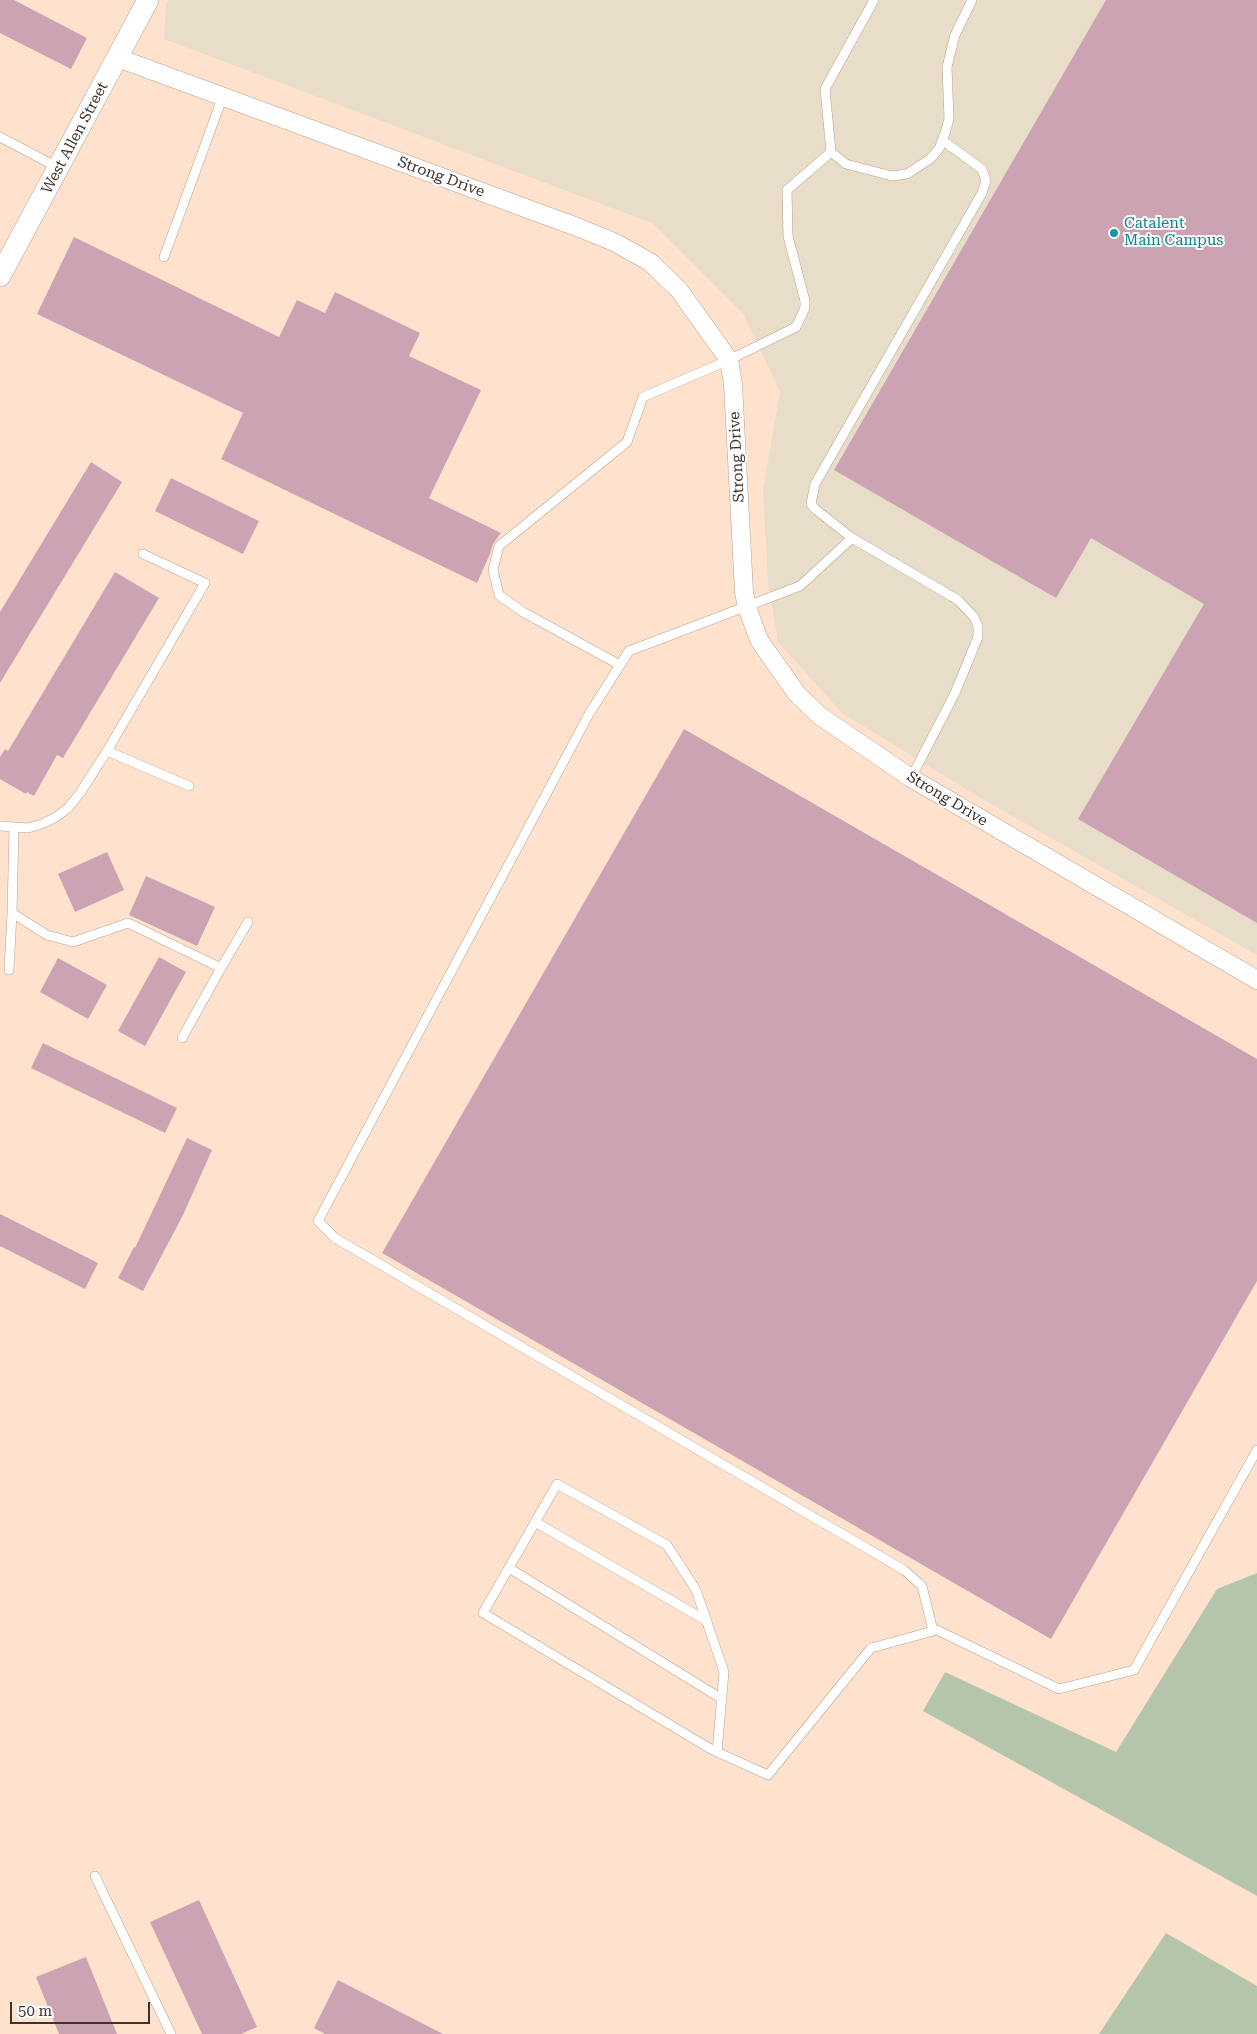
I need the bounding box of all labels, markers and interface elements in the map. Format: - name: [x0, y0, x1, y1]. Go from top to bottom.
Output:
- street label: West Allen Street: [38, 79, 112, 197]
- street label: Strong Drive: [395, 153, 487, 201]
- place label: Catalent Main Campus: [1124, 215, 1223, 250]
- marker: Catalent Main Campus: [1108, 227, 1120, 239]
- street label: Strong Drive: [726, 411, 748, 503]
- street label: Strong Drive: [903, 768, 991, 830]
- scale bar: [12, 1992, 152, 2024]
- text: 50 m: [18, 2002, 52, 2020]

